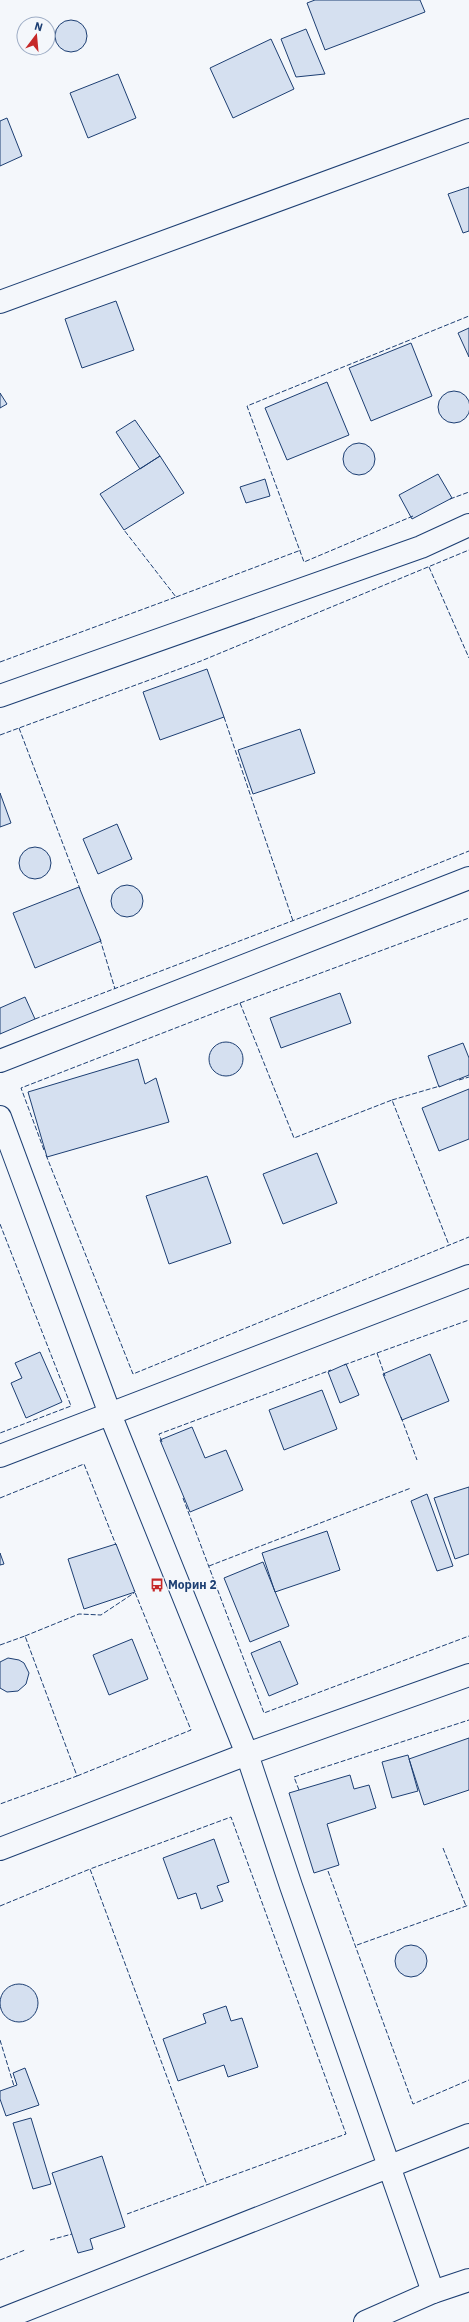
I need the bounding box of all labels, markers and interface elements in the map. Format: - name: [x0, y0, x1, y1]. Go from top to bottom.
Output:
- north arrow: [16, 16, 56, 56]
- text: N: [33, 19, 45, 34]
- bus stop icon: Морин 2: [149, 1577, 165, 1593]
- place label: Морин 2: [168, 1577, 217, 1592]

